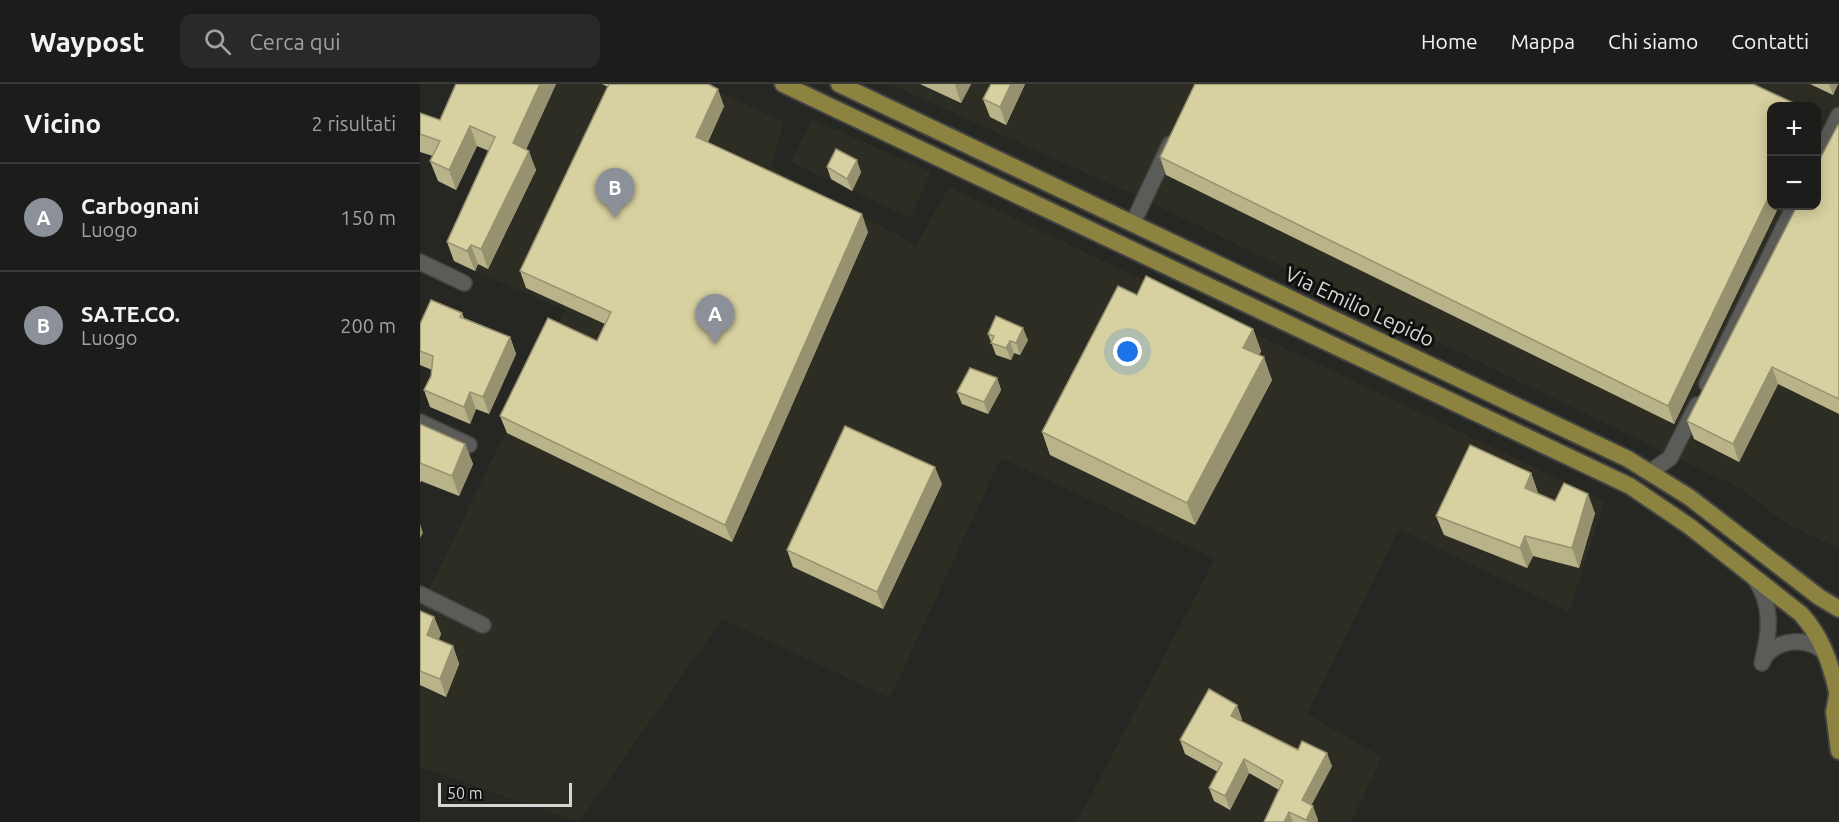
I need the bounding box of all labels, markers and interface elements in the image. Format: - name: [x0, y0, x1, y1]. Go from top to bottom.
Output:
- search box: [180, 14, 600, 68]
- icon: search: [201, 25, 234, 58]
- text: Waypost: [30, 26, 144, 57]
- text: Cerca qui: [249, 29, 341, 54]
- text: Home: [1421, 29, 1478, 53]
- text: Mappa: [1511, 29, 1575, 53]
- text: Chi siamo: [1608, 29, 1698, 53]
- text: Contatti: [1731, 29, 1809, 53]
- map controls: [1767, 102, 1821, 210]
- button: +: [1767, 102, 1821, 156]
- text: Vicino: [24, 109, 101, 138]
- text: 2 risultati: [312, 112, 396, 135]
- button: −: [1767, 156, 1821, 210]
- pin: B: [596, 168, 634, 218]
- text: Carbognani: [81, 193, 199, 218]
- text: A: [36, 206, 51, 229]
- text: 150 m: [340, 206, 396, 229]
- text: Luogo: [81, 218, 138, 241]
- street label: Via Emilio Lepido: [1282, 261, 1438, 351]
- pin: A: [696, 294, 734, 344]
- text: SA.TE.CO.: [81, 301, 180, 326]
- text: B: [37, 314, 50, 337]
- text: 200 m: [340, 314, 396, 337]
- text: Luogo: [81, 326, 138, 349]
- your location: [1113, 337, 1142, 366]
- scale bar: [438, 780, 572, 808]
- text: 50 m: [447, 784, 483, 802]

